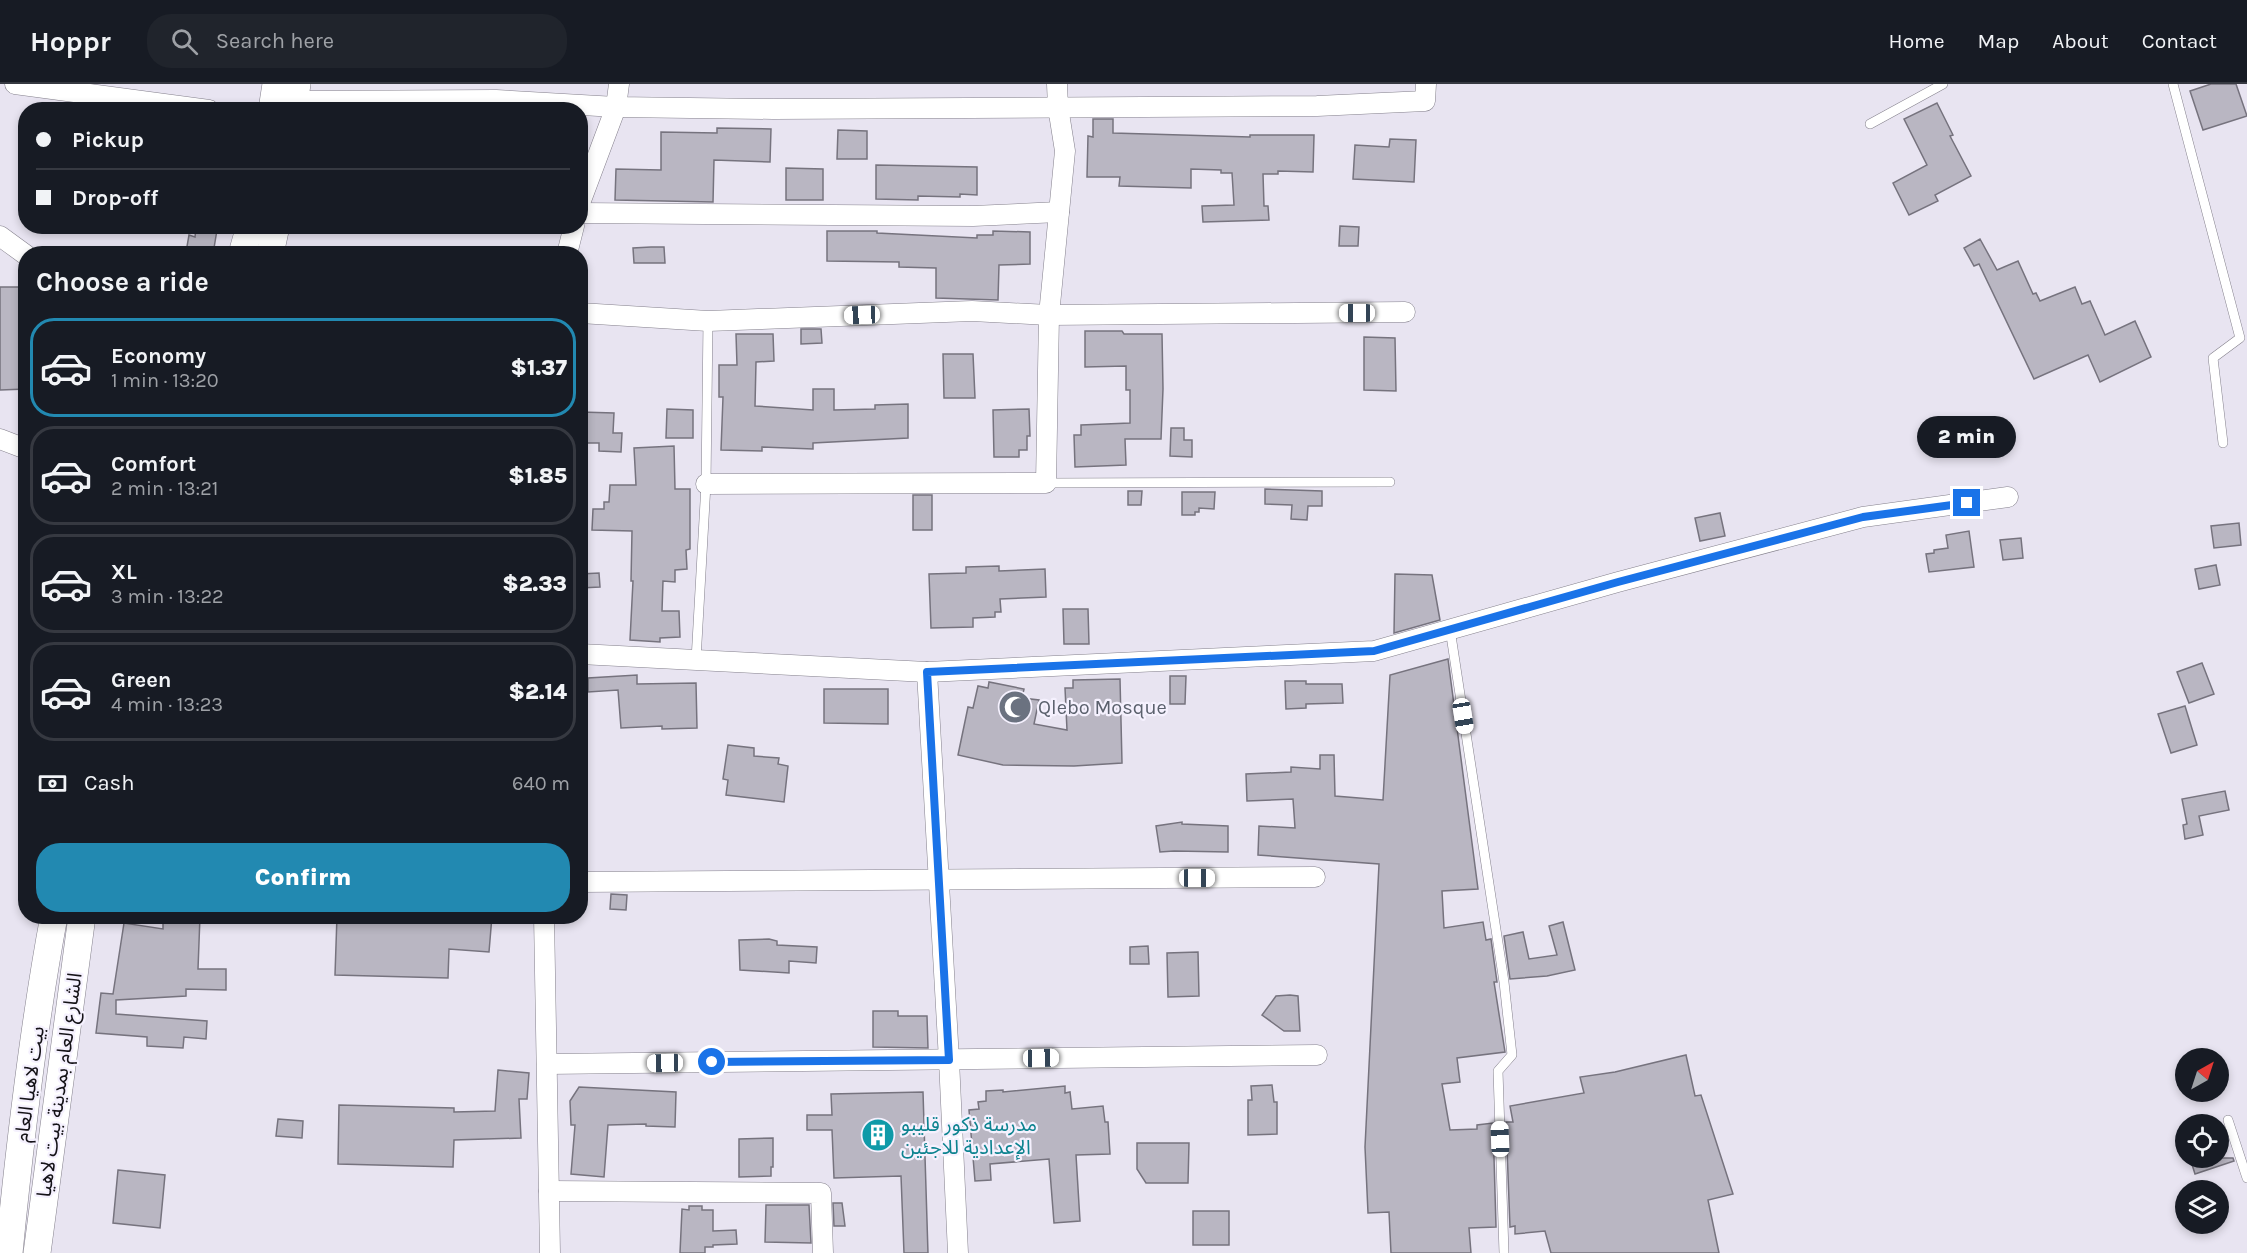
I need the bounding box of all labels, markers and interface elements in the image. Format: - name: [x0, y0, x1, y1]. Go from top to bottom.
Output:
- search box: [147, 14, 567, 68]
- text: Hoppr: [30, 25, 111, 58]
- icon: search: [168, 25, 201, 58]
- text: Search here: [216, 28, 334, 54]
- text: Home: [1889, 29, 1945, 53]
- text: Map: [1978, 29, 2019, 53]
- text: About: [2052, 29, 2109, 53]
- text: Contact: [2142, 29, 2217, 53]
- text: Pickup: [72, 127, 144, 153]
- text: Drop-off: [72, 185, 158, 211]
- text: Choose a ride: [36, 266, 209, 298]
- car: [1339, 304, 1375, 322]
- car: [844, 305, 880, 325]
- icon: car: [39, 341, 93, 395]
- text: Economy: [111, 343, 206, 369]
- text: $1.37: [510, 355, 567, 381]
- text: 1 min · 13:20: [111, 369, 219, 392]
- callout: 2 min: [1918, 416, 2016, 458]
- text: 2 min: [1938, 425, 1995, 448]
- icon: car: [39, 449, 93, 503]
- text: Comfort: [111, 451, 196, 477]
- text: $1.85: [508, 463, 567, 489]
- text: 2 min · 13:21: [111, 477, 218, 500]
- route end: [1953, 489, 1980, 516]
- icon: car: [39, 557, 93, 611]
- text: XL: [111, 559, 137, 585]
- text: $2.33: [502, 571, 567, 597]
- text: 3 min · 13:22: [111, 585, 224, 608]
- icon: car: [39, 665, 93, 719]
- text: Green: [111, 667, 172, 693]
- text: $2.14: [509, 679, 567, 705]
- mosque icon: Qlebo Mosque: [997, 689, 1033, 725]
- text: 4 min · 13:23: [111, 693, 223, 716]
- place label: Qlebo Mosque: [1038, 696, 1167, 719]
- car: [1451, 697, 1475, 735]
- icon: cash: [36, 767, 69, 800]
- text: Cash: [84, 770, 134, 796]
- text: 640 m: [512, 772, 570, 795]
- button: Confirm: [36, 843, 570, 912]
- car: [1179, 869, 1215, 887]
- street label: الشارع العام بمدينة بيت لاهيا: [32, 971, 90, 1199]
- street label: بيت لاهيا العام: [10, 1025, 52, 1144]
- route start: [698, 1048, 725, 1075]
- north arrow: [2175, 1048, 2229, 1102]
- map controls: [2175, 1048, 2229, 1234]
- car: [1023, 1049, 1059, 1067]
- car: [647, 1054, 683, 1072]
- place label: مدرسة ذكور قليبو الإعدادية للاجئين: [901, 1113, 1037, 1160]
- button: locate: [2175, 1114, 2229, 1168]
- building icon: مدرسة ذكور قليبو الإعدادية للاجئين: [860, 1117, 896, 1153]
- car: [1490, 1121, 1510, 1157]
- button: layers: [2175, 1180, 2229, 1234]

